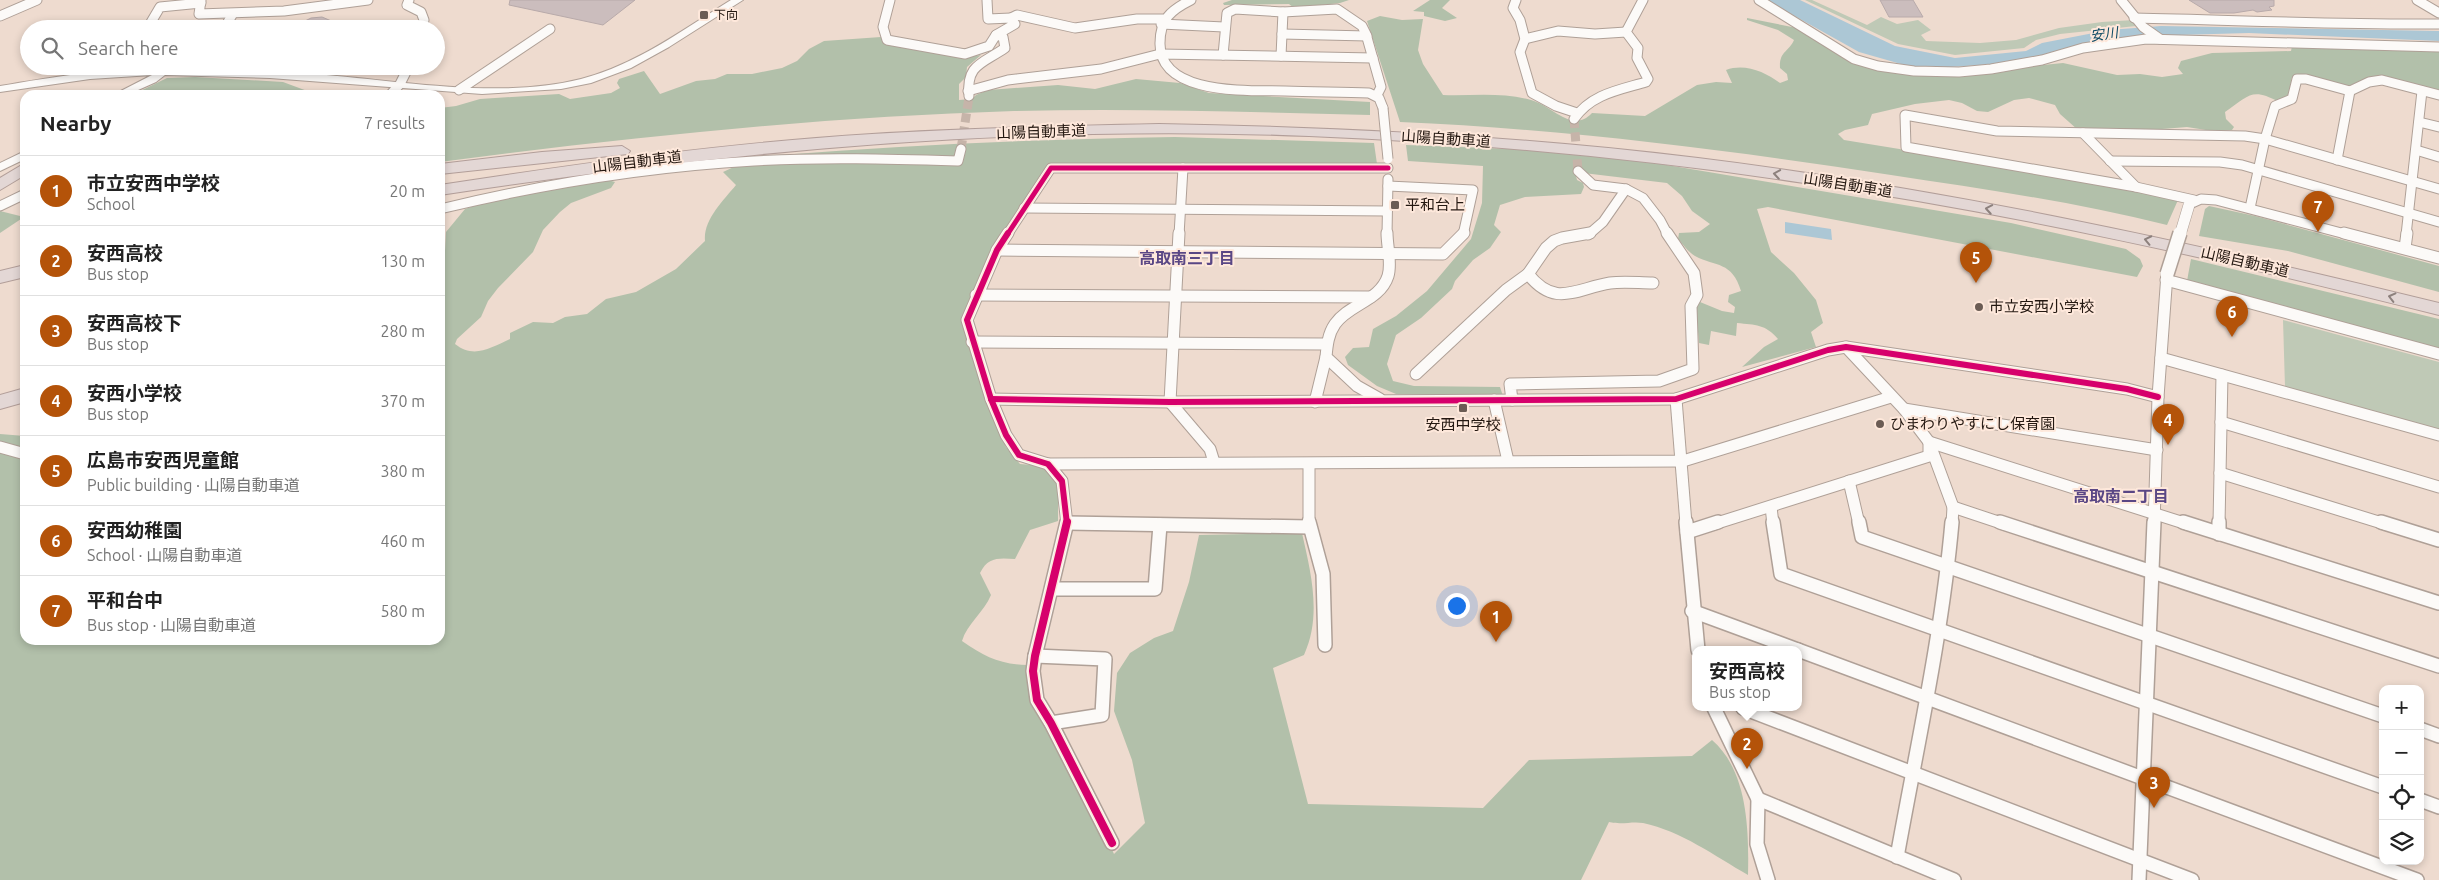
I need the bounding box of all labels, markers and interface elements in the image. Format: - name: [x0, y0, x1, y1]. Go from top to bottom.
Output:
- place label: 下向: [714, 8, 738, 21]
- marker: 下向: [698, 9, 710, 21]
- search box: [20, 20, 445, 75]
- water label: 安川: [2089, 24, 2121, 44]
- icon: search: [38, 34, 66, 62]
- text: Search here: [78, 37, 178, 59]
- text: Nearby: [40, 111, 111, 135]
- text: 7 results: [364, 114, 425, 132]
- street label: 山陽自動車道: [996, 121, 1086, 142]
- street label: 山陽自動車道: [1401, 127, 1492, 150]
- street label: 山陽自動車道: [591, 148, 683, 175]
- street label: 山陽自動車道: [1802, 169, 1894, 200]
- one-way arrow: [1772, 170, 1781, 180]
- text: 市立安西中学校: [87, 172, 220, 194]
- text: 1: [51, 182, 61, 200]
- text: 20 m: [389, 182, 425, 200]
- pin: 7: [2302, 191, 2334, 232]
- text: School: [87, 195, 135, 213]
- place label: 平和台上: [1405, 196, 1465, 213]
- marker: 平和台上: [1389, 199, 1401, 211]
- one-way arrow: [1985, 204, 1993, 214]
- one-way arrow: [2144, 235, 2153, 246]
- text: 安西高校: [87, 242, 163, 264]
- pin: 5: [1960, 242, 1992, 283]
- street label: 山陽自動車道: [2199, 243, 2291, 280]
- district label: 高取南三丁目: [1139, 249, 1235, 267]
- text: 2: [51, 252, 61, 270]
- text: 130 m: [380, 252, 425, 270]
- text: Bus stop: [87, 265, 149, 283]
- one-way arrow: [2387, 292, 2396, 303]
- pin: 6: [2216, 296, 2248, 337]
- place label: 市立安西小学校: [1989, 298, 2094, 315]
- marker: 市立安西小学校: [1973, 301, 1985, 313]
- text: 安西高校下: [87, 312, 182, 334]
- text: 3: [51, 322, 61, 340]
- text: 280 m: [380, 322, 425, 340]
- text: Bus stop: [87, 335, 149, 353]
- text: 安西小学校: [87, 382, 182, 404]
- text: 4: [51, 392, 61, 410]
- text: 370 m: [380, 392, 425, 410]
- marker: 安西中学校: [1457, 402, 1469, 414]
- pin: 4: [2152, 404, 2184, 445]
- text: Bus stop: [87, 405, 149, 423]
- place label: ひまわりやすにし保育園: [1890, 415, 2055, 432]
- place label: 安西中学校: [1425, 416, 1501, 433]
- marker: ひまわりやすにし保育園: [1874, 418, 1886, 430]
- text: 広島市安西児童館: [87, 449, 239, 471]
- text: 5: [51, 462, 61, 480]
- text: 380 m: [380, 462, 425, 480]
- text: Public building · 山陽自動車道: [87, 476, 300, 494]
- district label: 高取南二丁目: [2073, 487, 2169, 505]
- text: 安西幼稚園: [87, 519, 182, 541]
- text: 6: [51, 532, 61, 550]
- text: 460 m: [380, 532, 425, 550]
- text: School · 山陽自動車道: [87, 546, 242, 564]
- text: 平和台中: [87, 589, 163, 611]
- your location: [1444, 593, 1470, 619]
- pin: 1: [1480, 601, 1512, 642]
- text: 7: [51, 602, 61, 620]
- text: 580 m: [380, 602, 425, 620]
- text: Bus stop · 山陽自動車道: [87, 616, 256, 634]
- popup: [1692, 646, 1802, 711]
- text: 安西高校: [1709, 660, 1785, 682]
- text: Bus stop: [1709, 683, 1771, 701]
- map controls: [2379, 685, 2424, 865]
- button: +: [2379, 685, 2424, 730]
- pin: 2: [1731, 728, 1763, 769]
- button: −: [2379, 730, 2424, 775]
- pin: 3: [2138, 767, 2170, 808]
- button: locate: [2379, 775, 2424, 820]
- button: layers: [2379, 820, 2424, 865]

